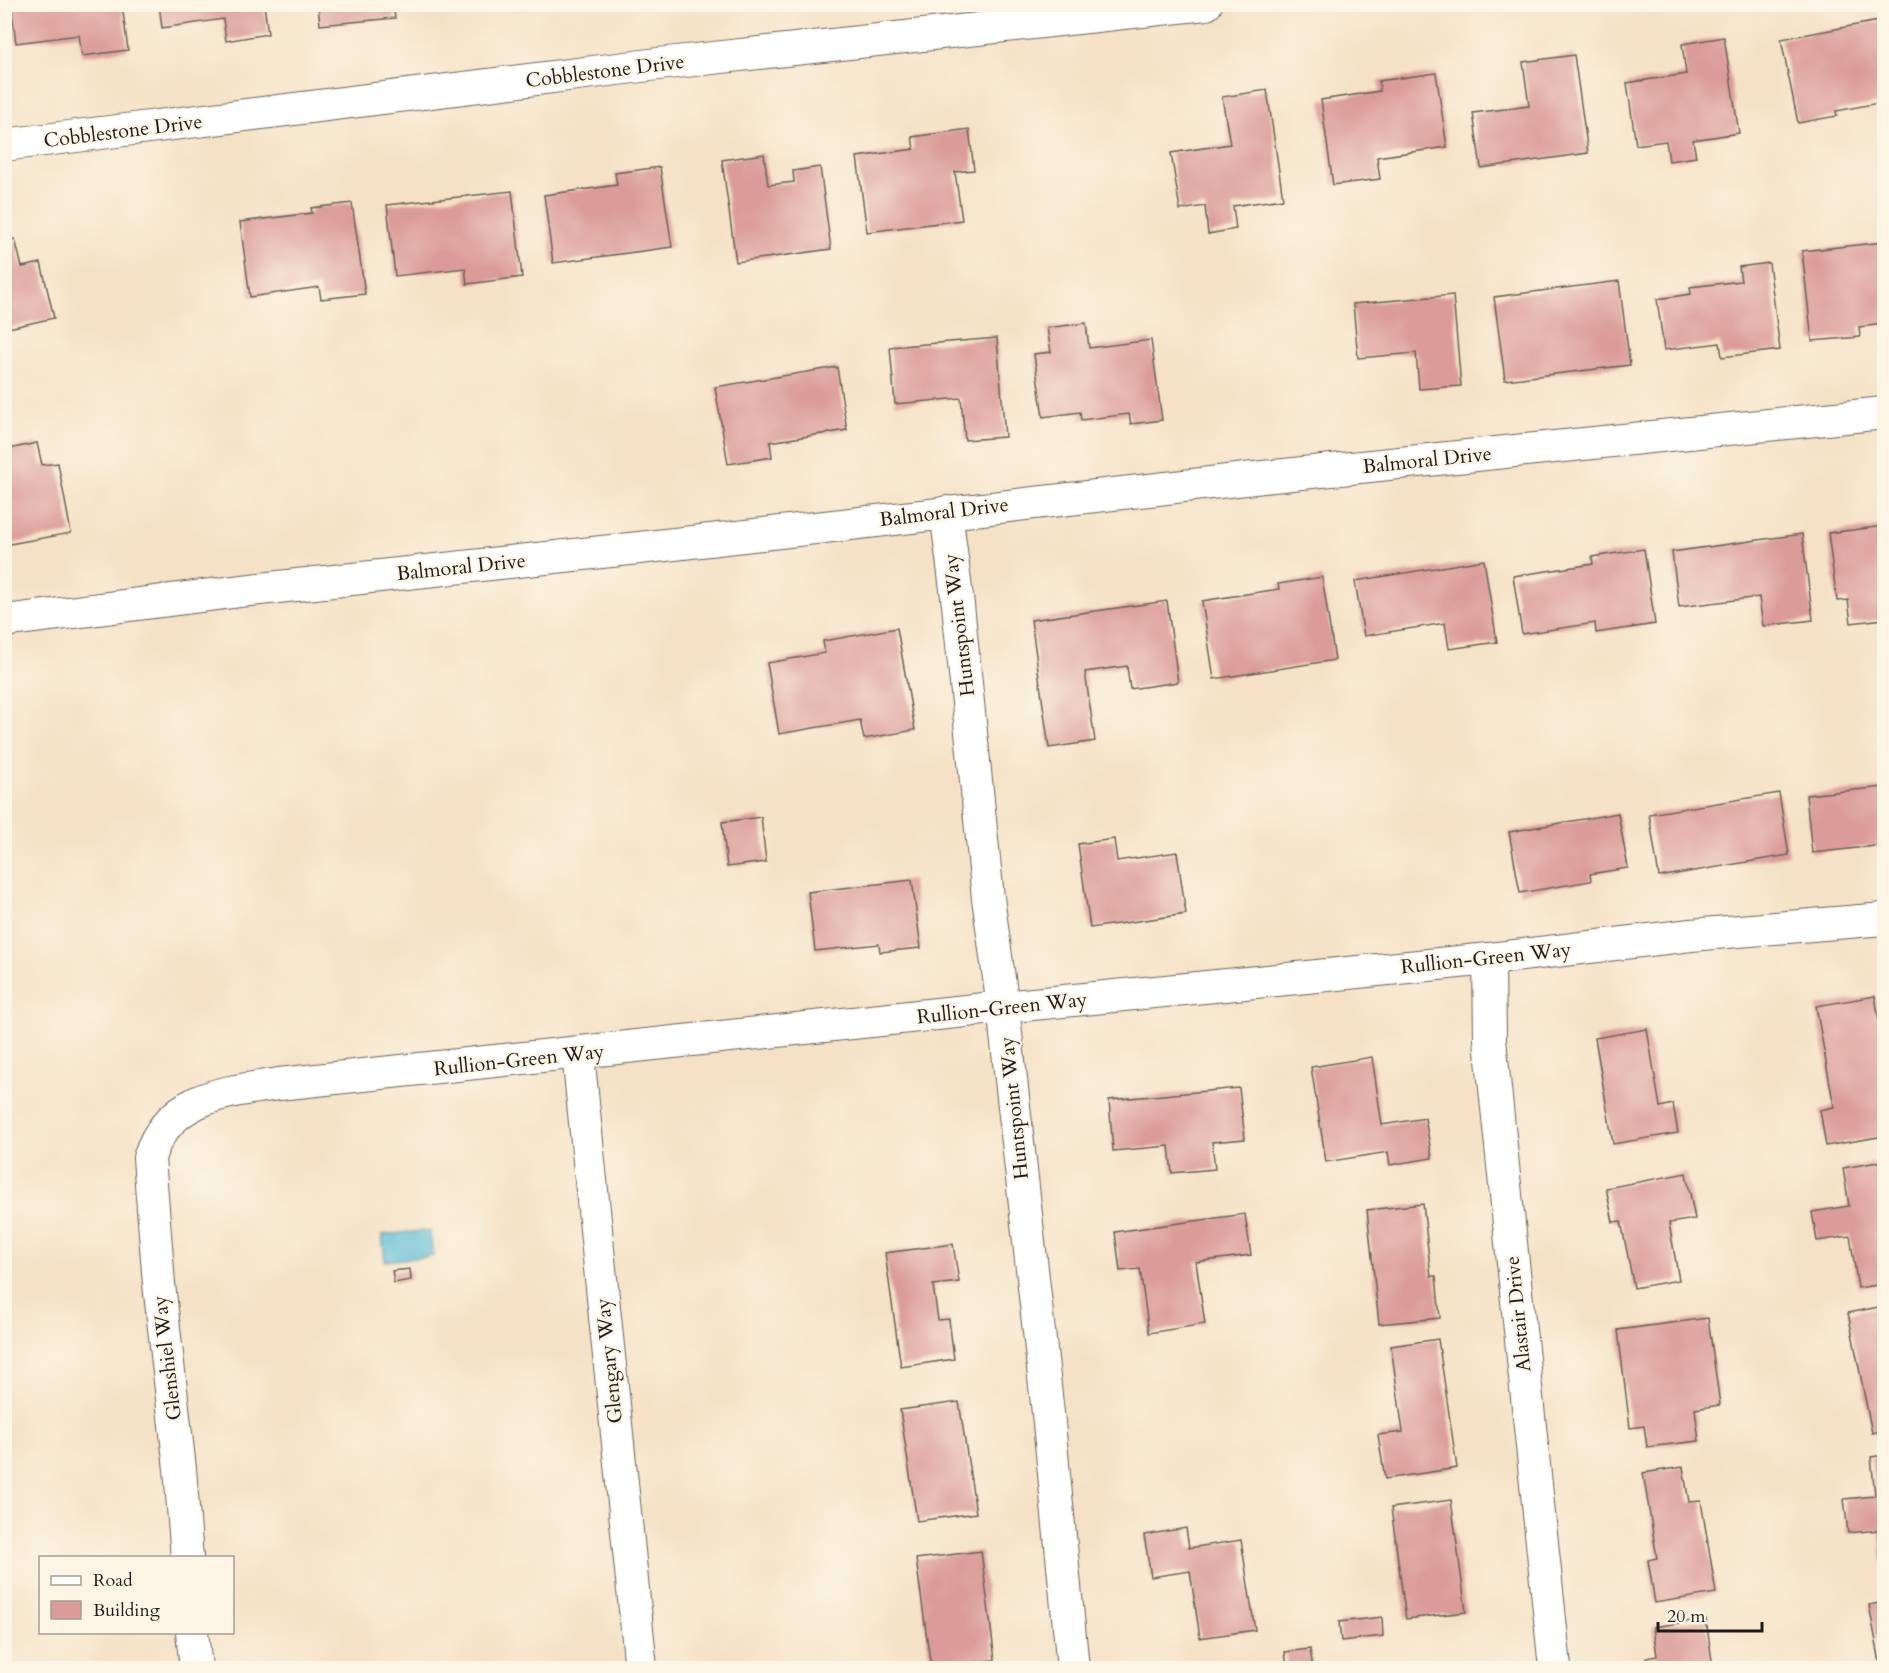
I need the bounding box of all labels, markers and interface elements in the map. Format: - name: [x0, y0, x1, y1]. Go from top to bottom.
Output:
- street label: Cobblestone Drive: [524, 48, 686, 94]
- street label: Cobblestone Drive: [42, 108, 204, 154]
- street label: Balmoral Drive: [1361, 440, 1493, 480]
- street label: Balmoral Drive: [878, 491, 1010, 533]
- street label: Balmoral Drive: [395, 547, 527, 587]
- street label: Huntspoint Way: [937, 552, 981, 698]
- street label: Rullion-Green Way: [1400, 936, 1573, 980]
- street label: Rullion-Green Way: [916, 986, 1089, 1030]
- street label: Huntspoint Way: [993, 1035, 1035, 1181]
- street label: Rullion-Green Way: [433, 1038, 606, 1082]
- street label: Alastair Drive: [1498, 1255, 1538, 1373]
- street label: Glenshiel Way: [146, 1294, 188, 1422]
- street label: Glengary Way: [589, 1297, 629, 1425]
- legend: [39, 1556, 234, 1634]
- text: Road: [93, 1568, 133, 1593]
- scale bar: [1658, 1595, 1762, 1633]
- text: Building: [93, 1598, 161, 1623]
- text: 20 m: [1667, 1604, 1706, 1629]

